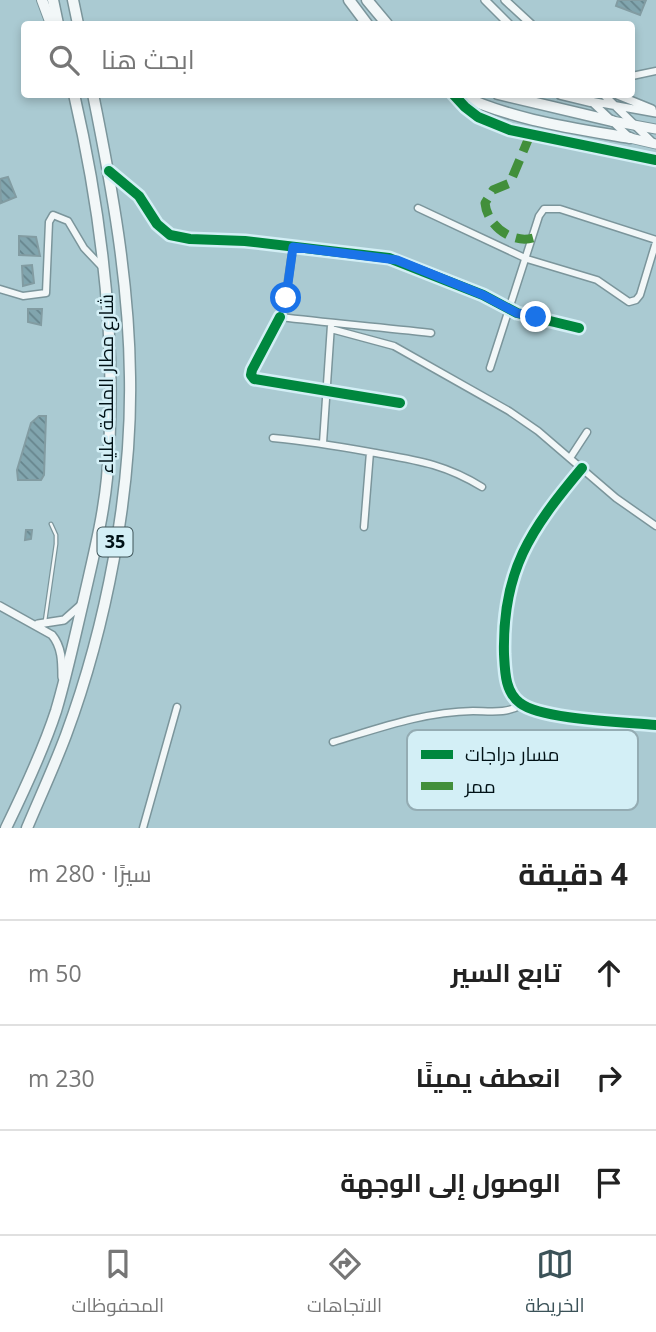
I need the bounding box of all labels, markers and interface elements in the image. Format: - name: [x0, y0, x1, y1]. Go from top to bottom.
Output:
- search box: [21, 21, 635, 98]
- icon: search: [45, 41, 83, 79]
- text: ابحث هنا: [101, 41, 195, 77]
- route start: [270, 282, 301, 313]
- street label: شارع مطار الملكة علياء: [93, 294, 120, 474]
- route end: [520, 301, 551, 332]
- road number: 35: [97, 528, 132, 556]
- legend: [407, 730, 638, 810]
- text: مسار دراجات: [465, 741, 560, 767]
- text: ممر: [464, 773, 496, 799]
- text: 4 دقيقة: [518, 853, 628, 894]
- text: سيرًا · 280 m: [28, 857, 152, 889]
- text: تابع السير: [451, 954, 561, 990]
- icon: ahead: [590, 954, 628, 992]
- text: 50 m: [28, 957, 82, 989]
- text: انعطف يمينًا: [416, 1059, 561, 1095]
- icon: right: [590, 1059, 628, 1097]
- text: 230 m: [28, 1062, 95, 1094]
- text: الوصول إلى الوجهة: [340, 1164, 561, 1200]
- icon: arrive: [590, 1164, 628, 1202]
- tab: المحفوظات: [72, 1245, 164, 1323]
- tab: الاتجاهات: [307, 1245, 382, 1323]
- tab: الخريطة: [525, 1245, 585, 1323]

